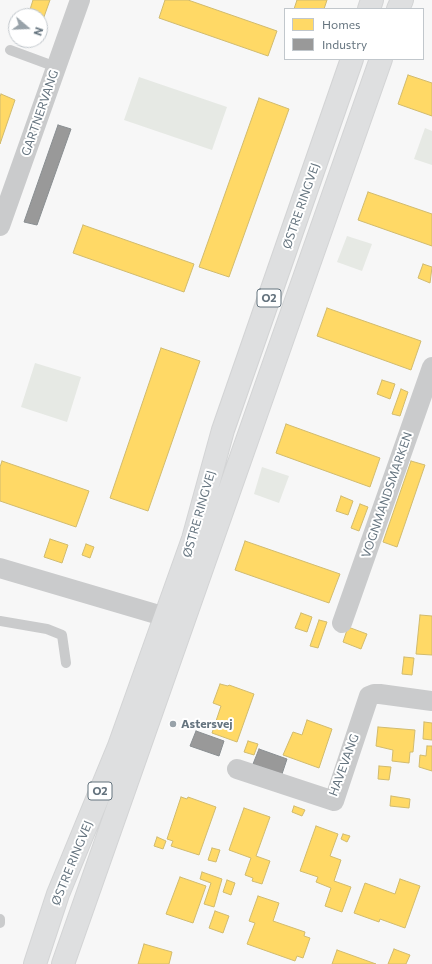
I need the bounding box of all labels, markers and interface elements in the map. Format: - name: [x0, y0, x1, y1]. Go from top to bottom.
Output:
- north arrow: [8, 8, 48, 48]
- legend: [284, 8, 424, 60]
- text: Homes: [322, 17, 360, 31]
- text: N: [31, 26, 46, 38]
- text: Industry: [322, 37, 367, 51]
- street label: GARTNERVANG: [19, 68, 61, 158]
- street label: ØSTRE RINGVEJ: [280, 161, 322, 251]
- road number: O2: [257, 289, 281, 307]
- street label: VOGNMANDSMARKEN: [359, 430, 415, 560]
- street label: ØSTRE RINGVEJ: [180, 469, 218, 559]
- place label: Astersvej: [181, 717, 233, 731]
- marker: Astersvej: [168, 719, 178, 729]
- street label: HAVEVANG: [326, 732, 362, 798]
- road number: O2: [88, 782, 112, 800]
- street label: ØSTRE RINGVEJ: [48, 819, 96, 907]

